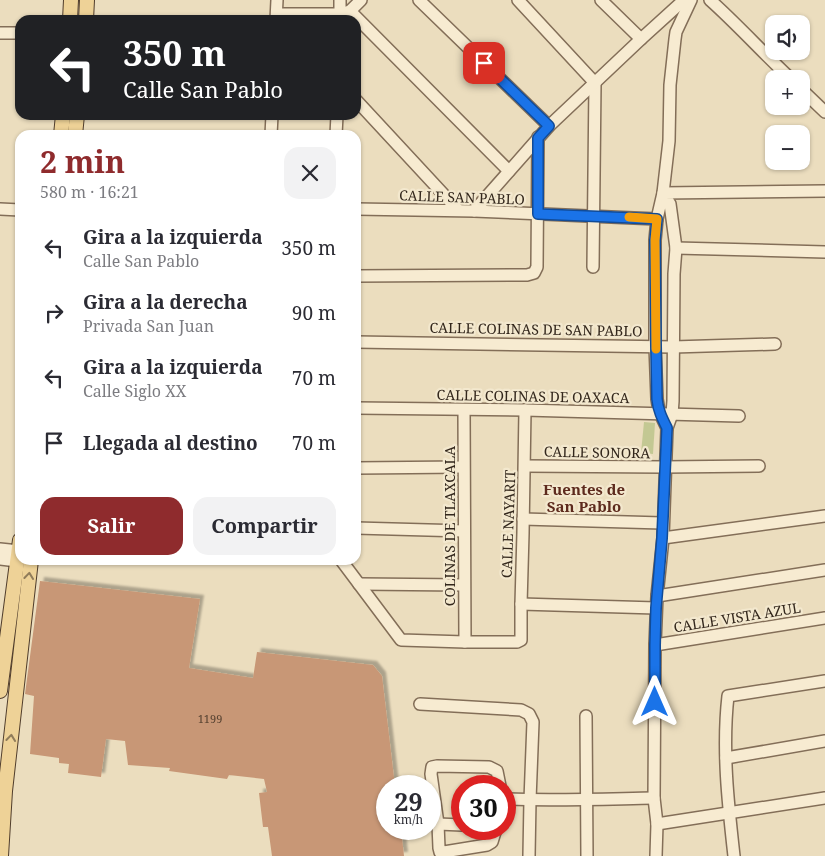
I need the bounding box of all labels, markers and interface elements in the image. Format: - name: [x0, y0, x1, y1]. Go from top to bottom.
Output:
- map controls: [765, 15, 810, 170]
- button: sound: [765, 15, 810, 60]
- text: 350 m: [123, 29, 226, 76]
- icon: left: [40, 35, 105, 100]
- pin: [463, 42, 505, 84]
- icon: arrive: [470, 49, 498, 77]
- button: +: [765, 70, 810, 115]
- text: Calle San Pablo: [123, 74, 283, 104]
- button: −: [765, 125, 810, 170]
- text: 2 min: [40, 141, 125, 182]
- button: close: [284, 147, 336, 199]
- text: 580 m · 16:21: [40, 181, 139, 203]
- street label: CALLE SAN PABLO: [399, 185, 525, 209]
- text: Gira a la izquierda: [83, 224, 263, 250]
- icon: left: [40, 234, 68, 262]
- text: 350 m: [281, 235, 336, 261]
- text: Calle San Pablo: [83, 250, 199, 272]
- text: Gira a la derecha: [83, 289, 248, 315]
- icon: right: [40, 299, 68, 327]
- text: 90 m: [292, 300, 336, 326]
- text: Privada San Juan: [83, 315, 214, 337]
- street label: CALLE COLINAS DE SAN PABLO: [429, 318, 643, 340]
- text: Gira a la izquierda: [83, 354, 263, 380]
- icon: left: [40, 364, 68, 392]
- text: 70 m: [292, 365, 336, 391]
- text: Calle Siglo XX: [83, 380, 186, 402]
- street label: CALLE COLINAS DE OAXACA: [436, 385, 630, 407]
- icon: arrive: [40, 429, 68, 457]
- text: Llegada al destino: [83, 430, 258, 456]
- text: 70 m: [292, 430, 336, 456]
- street label: CALLE SONORA: [544, 442, 650, 462]
- street label: COLINAS DE TLAXCALA: [440, 446, 459, 606]
- street label: CALLE NAYARIT: [497, 469, 519, 578]
- district label: Fuentes de San Pablo: [543, 479, 625, 516]
- button: Salir: [40, 497, 183, 555]
- button: Compartir: [193, 497, 336, 555]
- one-way arrow: [23, 572, 34, 580]
- street label: CALLE VISTA AZUL: [672, 598, 802, 636]
- position arrow: [628, 675, 680, 727]
- house number: 1199: [198, 711, 222, 726]
- one-way arrow: [5, 733, 16, 741]
- speed limit sign: 30: [451, 775, 516, 840]
- text: 29: [394, 784, 423, 818]
- text: km/h: [394, 811, 423, 828]

